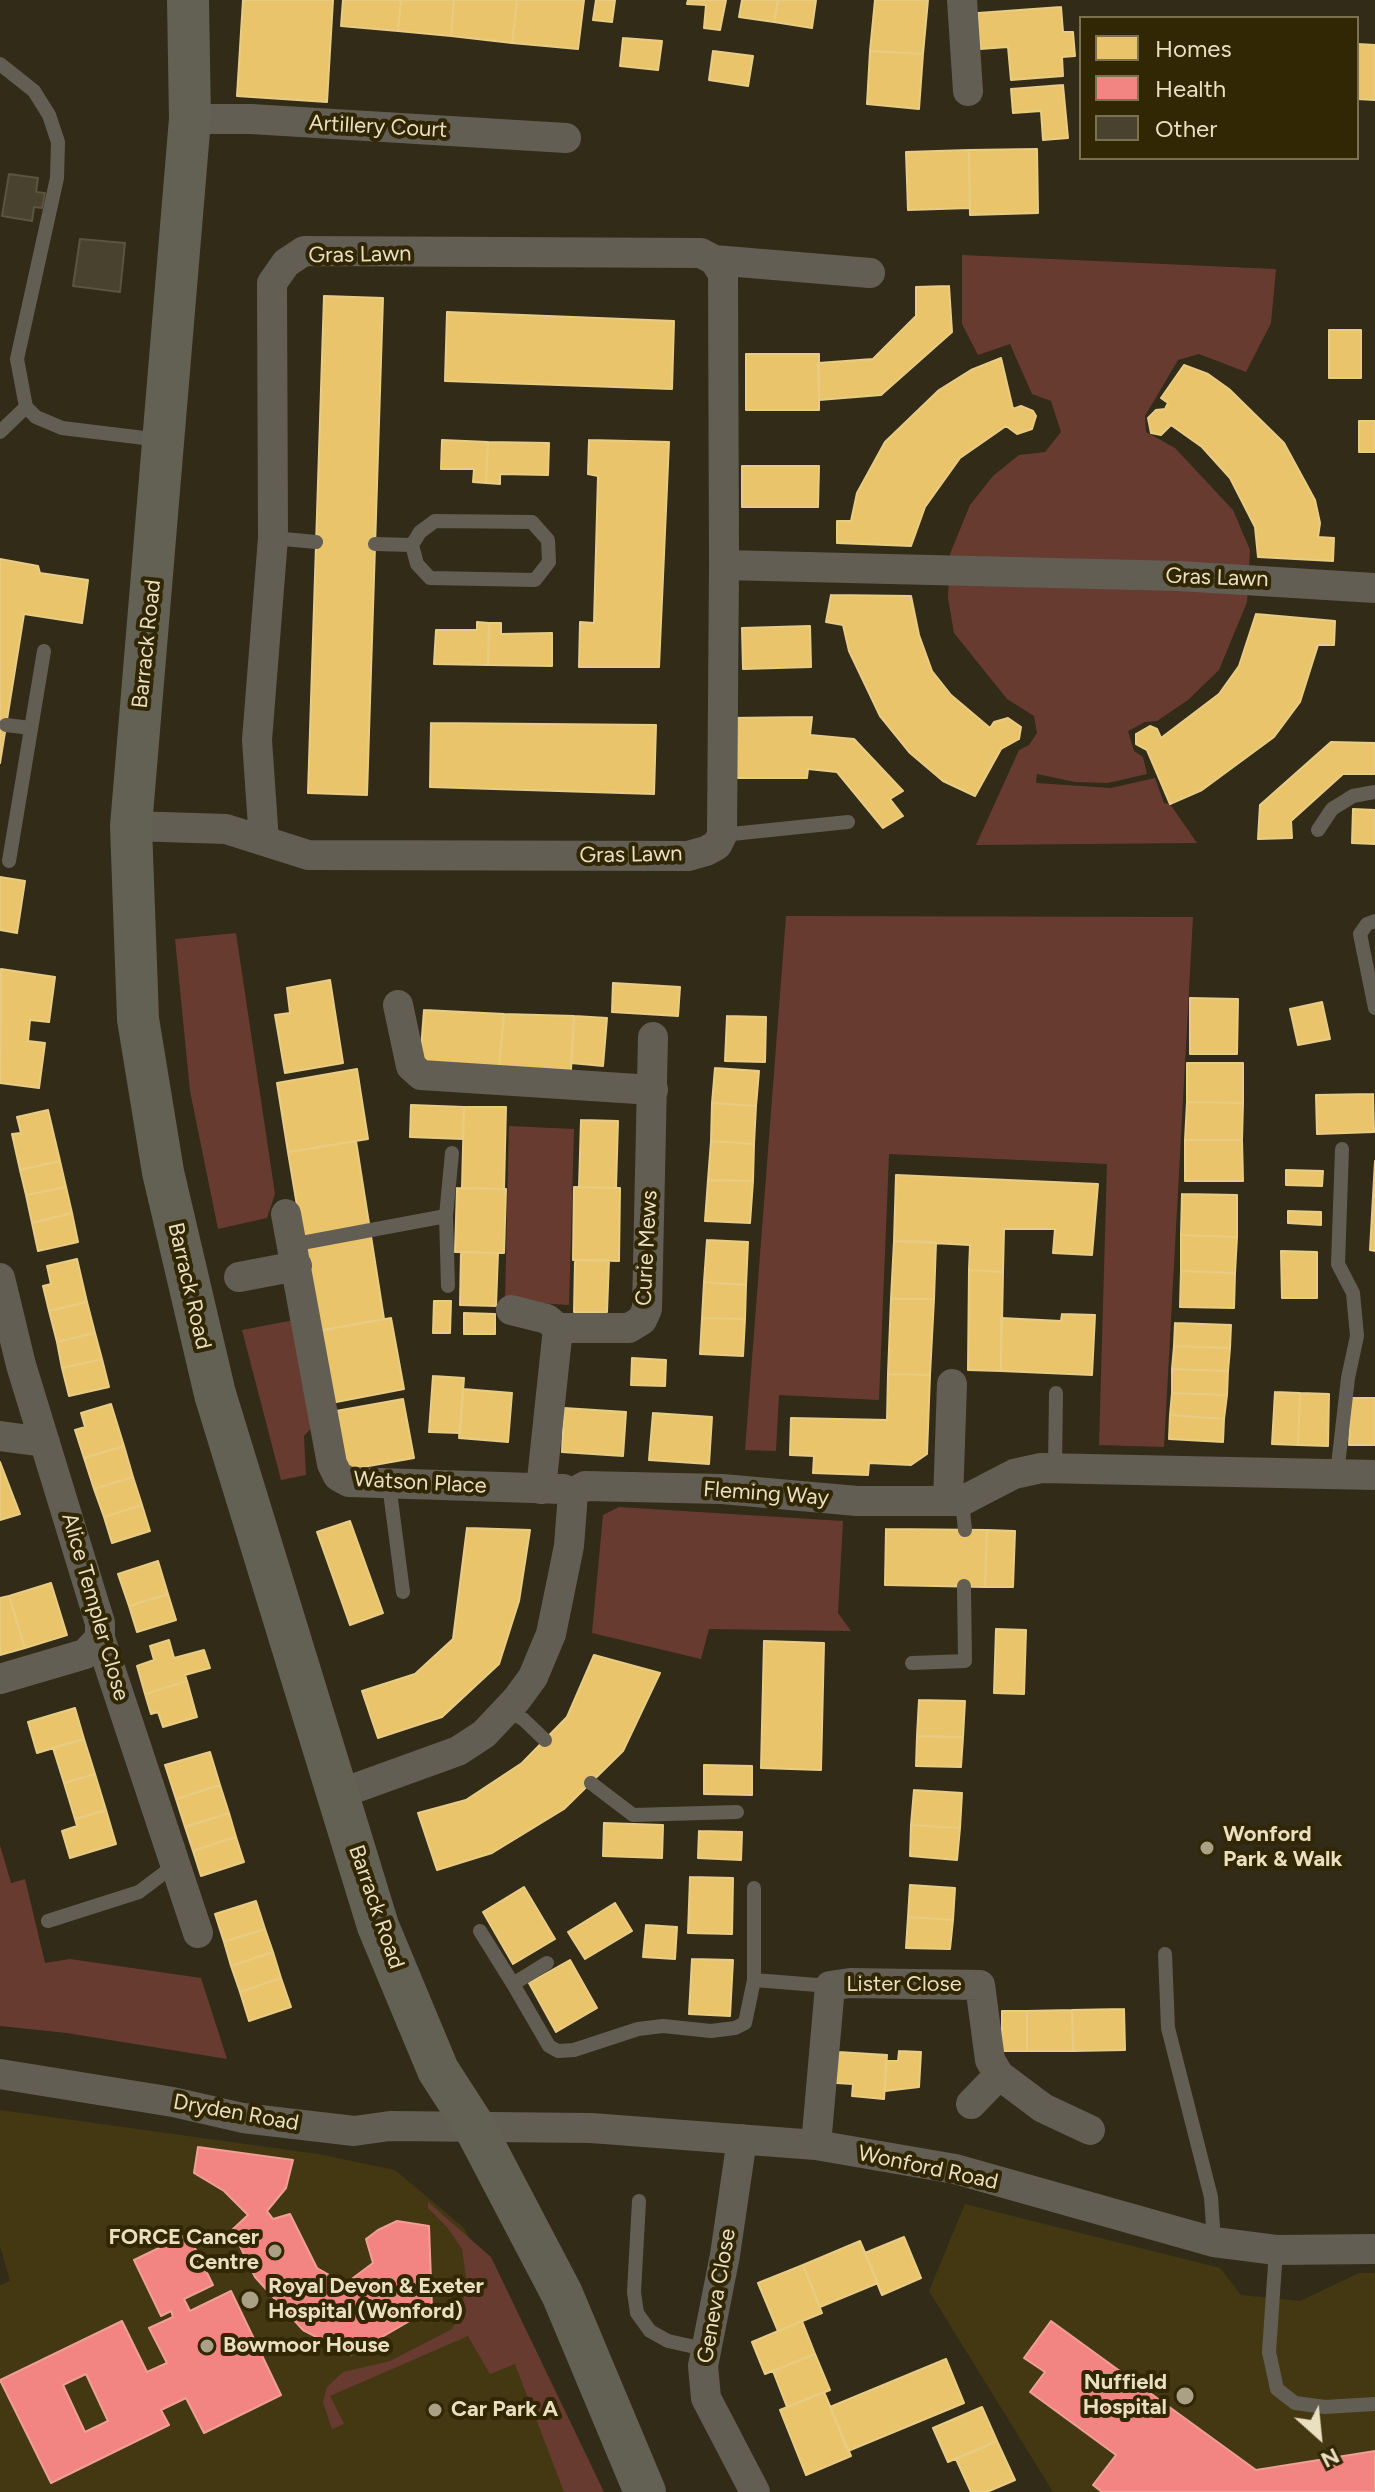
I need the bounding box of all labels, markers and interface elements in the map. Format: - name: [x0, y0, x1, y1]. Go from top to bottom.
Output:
- legend: [1079, 16, 1359, 160]
- text: Homes: [1155, 34, 1232, 63]
- text: Health: [1155, 74, 1226, 103]
- street label: Artillery Court: [308, 110, 448, 144]
- text: Other: [1155, 114, 1217, 143]
- street label: Gras Lawn: [308, 241, 412, 269]
- street label: Gras Lawn: [1165, 563, 1269, 593]
- street label: Barrack Road: [127, 578, 167, 710]
- street label: Gras Lawn: [579, 841, 683, 869]
- street label: Curie Mews: [631, 1189, 663, 1307]
- street label: Barrack Road: [162, 1220, 216, 1352]
- street label: Watson Place: [353, 1466, 487, 1500]
- street label: Fleming Way: [702, 1476, 830, 1512]
- street label: Alice Templer Close: [56, 1510, 134, 1704]
- place label: Wonford Park & Walk: [1223, 1822, 1342, 1874]
- marker: Wonford Park & Walk: [1198, 1839, 1216, 1857]
- street label: Barrack Road: [342, 1842, 410, 1972]
- street label: Lister Close: [846, 1972, 962, 1998]
- street label: Dryden Road: [171, 2089, 301, 2137]
- street label: Wonford Road: [856, 2140, 1000, 2196]
- place label: FORCE Cancer Centre: [108, 2225, 259, 2276]
- street label: Geneva Close: [692, 2227, 742, 2365]
- marker: FORCE Cancer Centre: [266, 2242, 284, 2260]
- place label: Royal Devon & Exeter Hospital (Wonford): [268, 2274, 484, 2326]
- marker: Royal Devon & Exeter Hospital (Wonford): [239, 2289, 261, 2311]
- place label: Bowmoor House: [223, 2333, 390, 2359]
- marker: Bowmoor House: [198, 2337, 216, 2355]
- place label: Nuffield Hospital: [1083, 2370, 1167, 2422]
- marker: Nuffield Hospital: [1174, 2385, 1196, 2407]
- north arrow: [1279, 2396, 1359, 2476]
- place label: Car Park A: [451, 2397, 558, 2423]
- marker: Car Park A: [426, 2401, 444, 2419]
- text: N: [1316, 2442, 1344, 2474]

